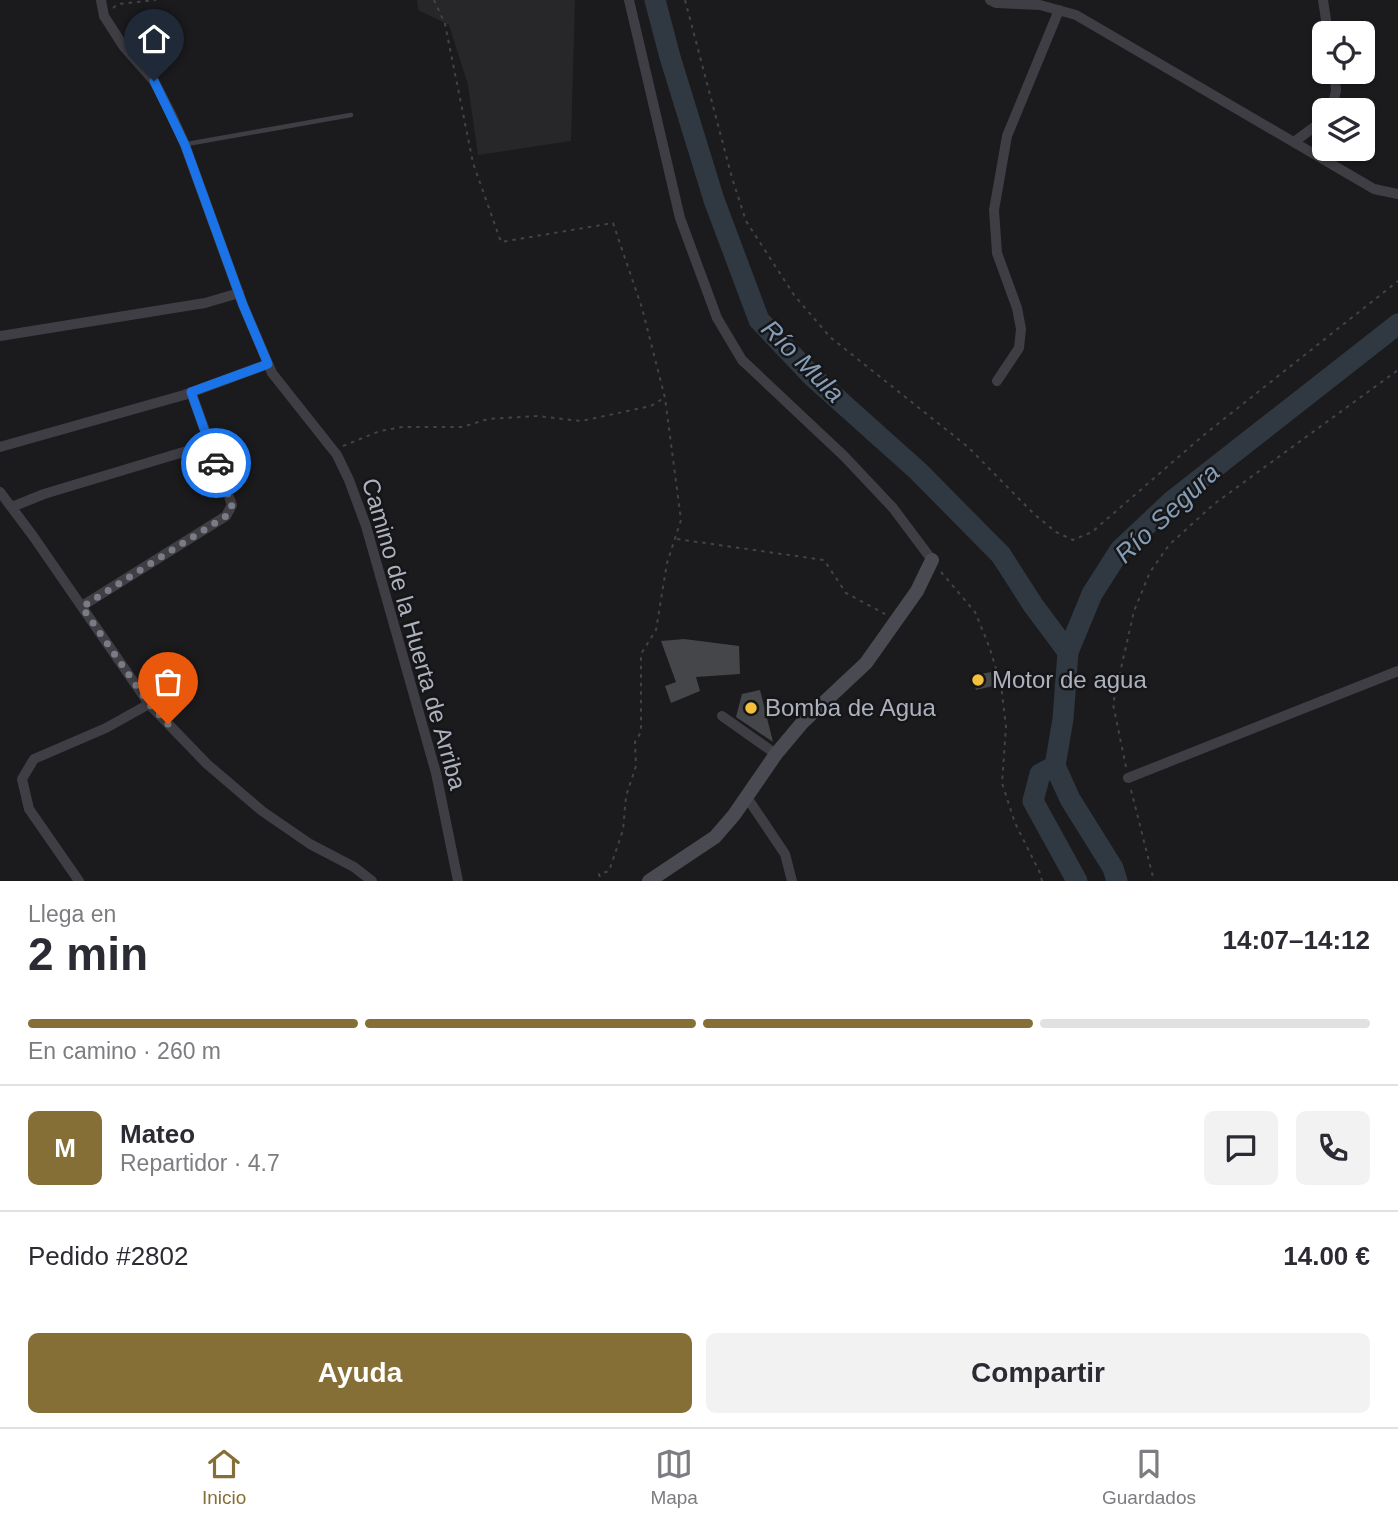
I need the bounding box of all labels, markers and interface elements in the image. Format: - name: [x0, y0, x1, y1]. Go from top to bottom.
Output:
- pin: [124, 9, 184, 81]
- icon: home: [135, 20, 173, 58]
- map controls: [1312, 21, 1375, 161]
- button: locate: [1312, 21, 1375, 84]
- button: layers: [1312, 98, 1375, 161]
- water label: Río Mula: [756, 314, 850, 408]
- courier: [181, 428, 251, 498]
- icon: car: [197, 444, 235, 482]
- water label: Río Segura: [1109, 457, 1225, 569]
- street label: Camino de la Huerta de Arriba: [357, 475, 472, 793]
- pin: [138, 652, 198, 724]
- icon: bag: [149, 663, 187, 701]
- place label: Motor de agua: [992, 666, 1147, 693]
- marker: Motor de agua: [970, 672, 986, 688]
- place label: Bomba de Agua: [765, 694, 936, 721]
- marker: Bomba de Agua: [743, 700, 759, 716]
- text: Llega en: [28, 901, 116, 927]
- text: 14:07–14:12: [1223, 925, 1370, 955]
- text: 2 min: [28, 928, 148, 980]
- text: En camino · 260 m: [28, 1038, 221, 1064]
- button: chat: [1204, 1111, 1278, 1185]
- button: phone: [1296, 1111, 1370, 1185]
- text: Mateo: [120, 1119, 195, 1149]
- text: M: [54, 1133, 76, 1163]
- text: Repartidor · 4.7: [120, 1150, 280, 1176]
- text: Pedido #2802: [28, 1241, 188, 1271]
- text: 14.00 €: [1283, 1241, 1370, 1271]
- button: Ayuda: [28, 1333, 692, 1413]
- button: Compartir: [706, 1333, 1370, 1413]
- tab: Inicio: [202, 1445, 246, 1509]
- tab: Mapa: [650, 1445, 698, 1509]
- tab: Guardados: [1102, 1445, 1196, 1509]

